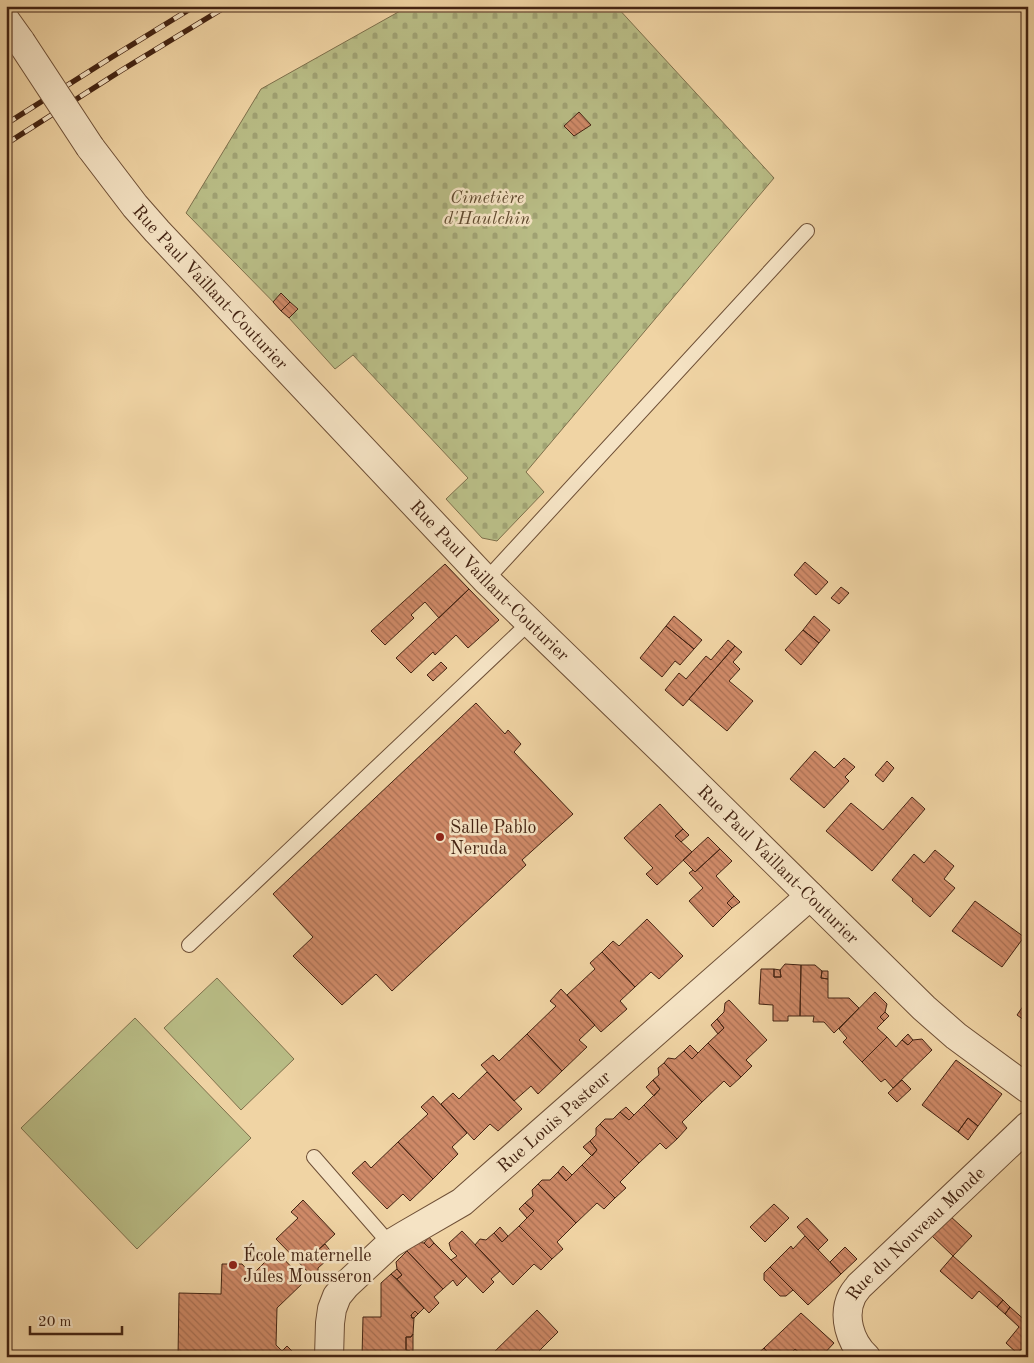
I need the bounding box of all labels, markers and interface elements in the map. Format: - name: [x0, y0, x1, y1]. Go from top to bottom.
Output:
- park label: Cimetière d'Haulchin: [444, 189, 530, 228]
- street label: Rue Paul Vaillant-Couturier: [129, 202, 291, 374]
- street label: Rue Paul Vaillant-Couturier: [406, 497, 572, 665]
- street label: Rue Paul Vaillant-Couturier: [694, 782, 862, 948]
- place label: Salle Pablo Neruda: [450, 819, 537, 858]
- marker: Salle Pablo Neruda: [434, 831, 446, 843]
- street label: Rue Louis Pasteur: [494, 1067, 615, 1176]
- street label: Rue du Nouveau Monde: [844, 1164, 989, 1304]
- place label: École maternelle Jules Mousseron: [243, 1243, 372, 1286]
- marker: École maternelle Jules Mousseron: [227, 1259, 239, 1271]
- scale bar: [30, 1303, 122, 1335]
- text: 20 m: [38, 1315, 72, 1330]

